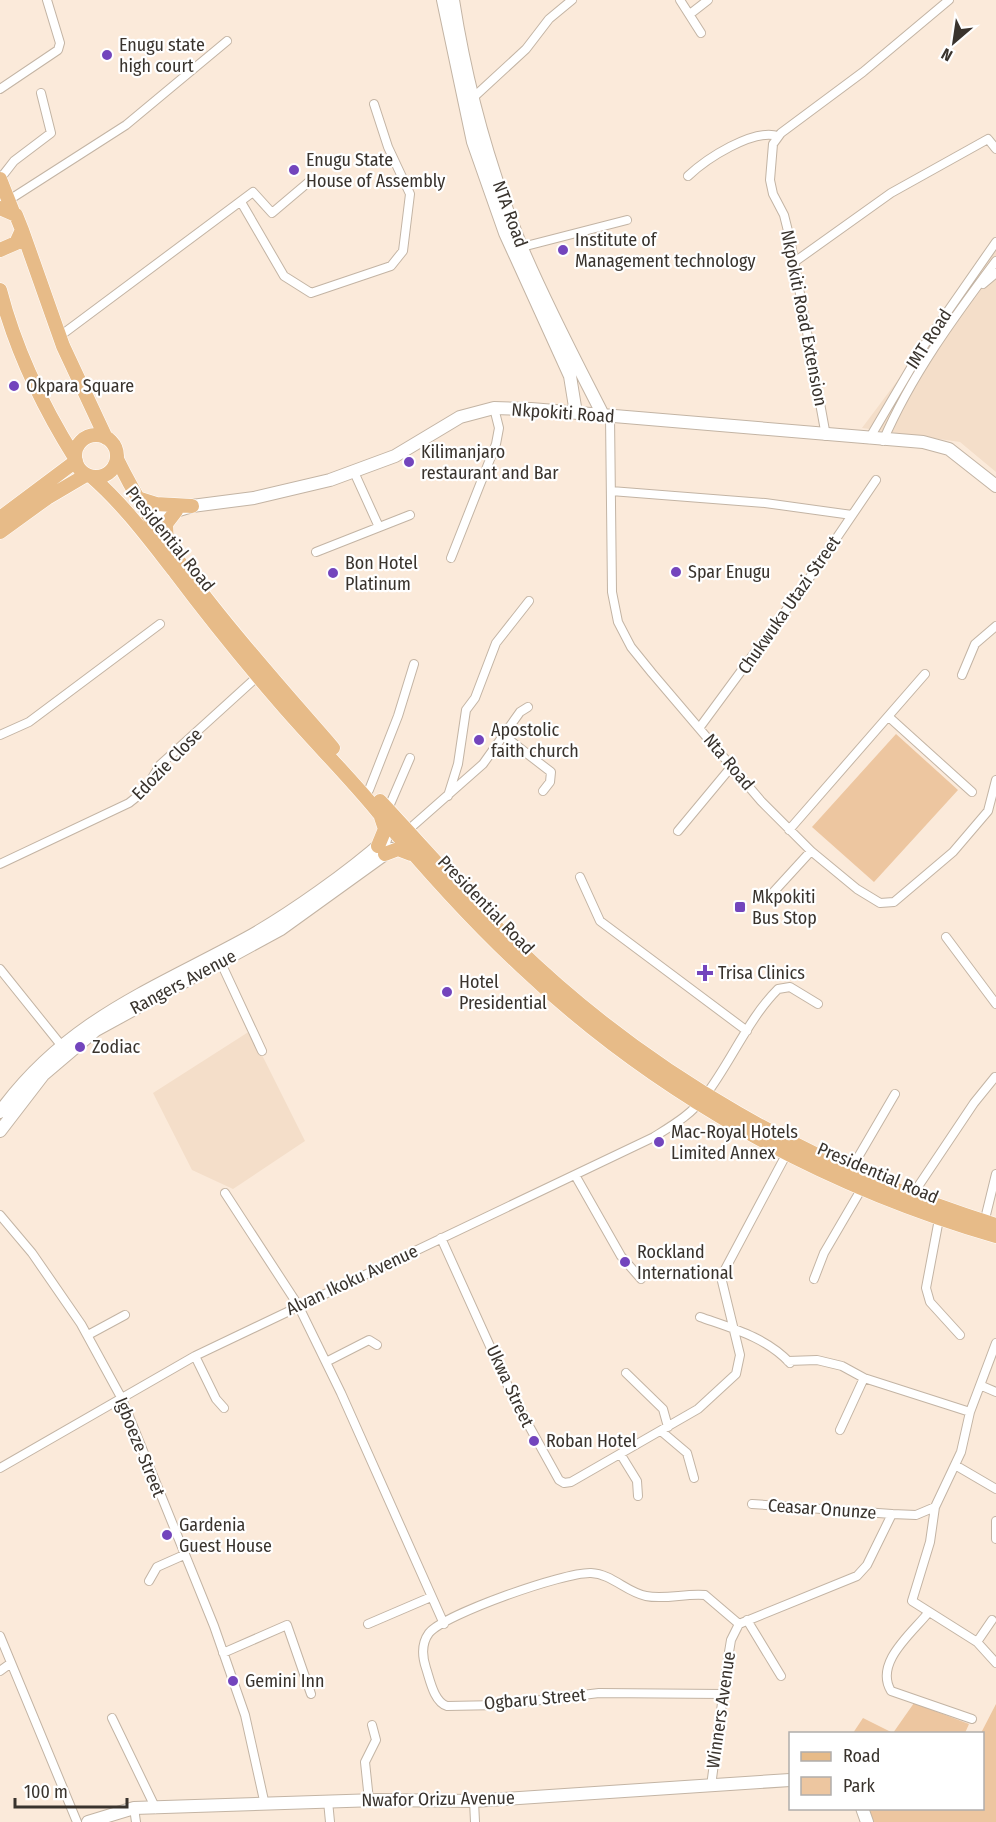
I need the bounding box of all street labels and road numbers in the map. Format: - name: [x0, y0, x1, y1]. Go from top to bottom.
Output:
- street label: NTA Road: [488, 178, 532, 250]
- street label: Nkpokiti Road Extension: [776, 228, 832, 408]
- street label: IMT Road: [901, 305, 957, 373]
- street label: Nkpokiti Road: [511, 398, 615, 428]
- street label: Presidential Road: [121, 482, 219, 596]
- street label: Chukwuka Utazi Street: [733, 531, 845, 678]
- street label: Edozie Close: [127, 723, 207, 805]
- street label: Nta Road: [699, 729, 759, 795]
- street label: Presidential Road: [433, 851, 539, 959]
- street label: Rangers Avenue: [126, 945, 240, 1019]
- street label: Presidential Road: [814, 1138, 942, 1208]
- street label: Alvan Ikoku Avenue: [283, 1240, 421, 1320]
- street label: Ukwa Street: [481, 1342, 539, 1431]
- street label: Igboeze Street: [110, 1394, 170, 1500]
- street label: Ceasar Onunze: [767, 1494, 877, 1524]
- street label: Winners Avenue: [702, 1650, 740, 1770]
- street label: Ogbaru Street: [483, 1684, 587, 1714]
- street label: Nwafor Orizu Avenue: [361, 1787, 515, 1811]

